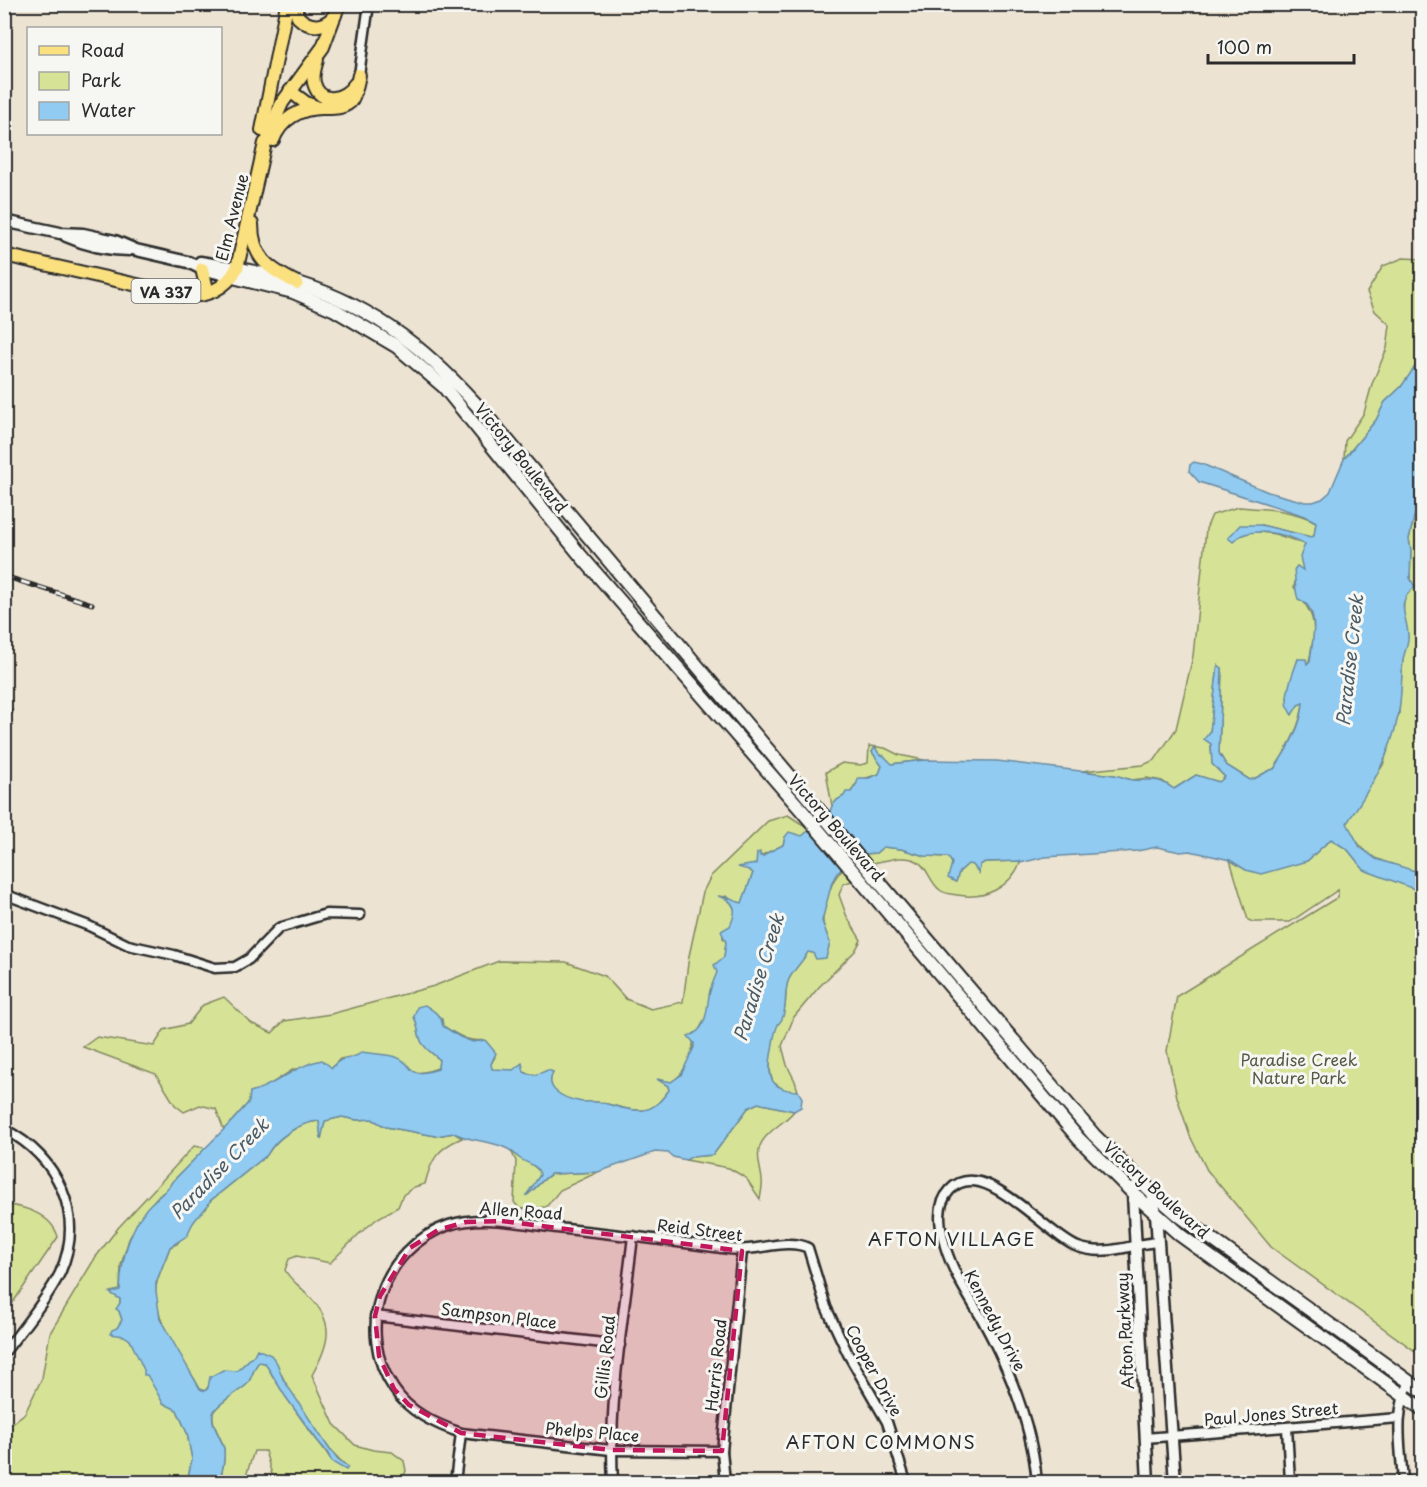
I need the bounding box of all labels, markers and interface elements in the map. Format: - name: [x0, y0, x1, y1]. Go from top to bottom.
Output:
- legend: [27, 27, 222, 135]
- scale bar: [1208, 27, 1354, 65]
- text: 100 m: [1217, 33, 1272, 60]
- text: Road: [81, 36, 125, 63]
- text: Park: [81, 66, 121, 93]
- text: Water: [81, 96, 136, 123]
- street label: Elm Avenue: [209, 171, 253, 263]
- road number: VA 337: [132, 279, 201, 303]
- street label: Victory Boulevard: [470, 397, 574, 517]
- water label: Paradise Creek: [1329, 592, 1369, 727]
- street label: Victory Boulevard: [783, 768, 891, 886]
- water label: Paradise Creek: [726, 909, 790, 1044]
- park label: Paradise Creek Nature Park: [1240, 1047, 1358, 1089]
- water label: Paradise Creek: [164, 1110, 275, 1225]
- street label: Victory Boulevard: [1099, 1135, 1216, 1243]
- street label: Allen Road: [479, 1195, 563, 1225]
- street label: Reid Street: [656, 1212, 744, 1246]
- district label: AFTON VILLAGE: [868, 1225, 1036, 1252]
- street label: Kennedy Drive: [959, 1265, 1033, 1375]
- street label: Afton Parkway: [1109, 1272, 1139, 1390]
- street label: Sampson Place: [440, 1296, 558, 1334]
- street label: Gillis Road: [588, 1314, 620, 1400]
- street label: Harris Road: [698, 1317, 732, 1413]
- street label: Cooper Drive: [841, 1320, 909, 1420]
- street label: Paul Jones Street: [1203, 1395, 1340, 1431]
- street label: Phelps Place: [544, 1415, 640, 1447]
- district label: AFTON COMMONS: [786, 1428, 976, 1455]

